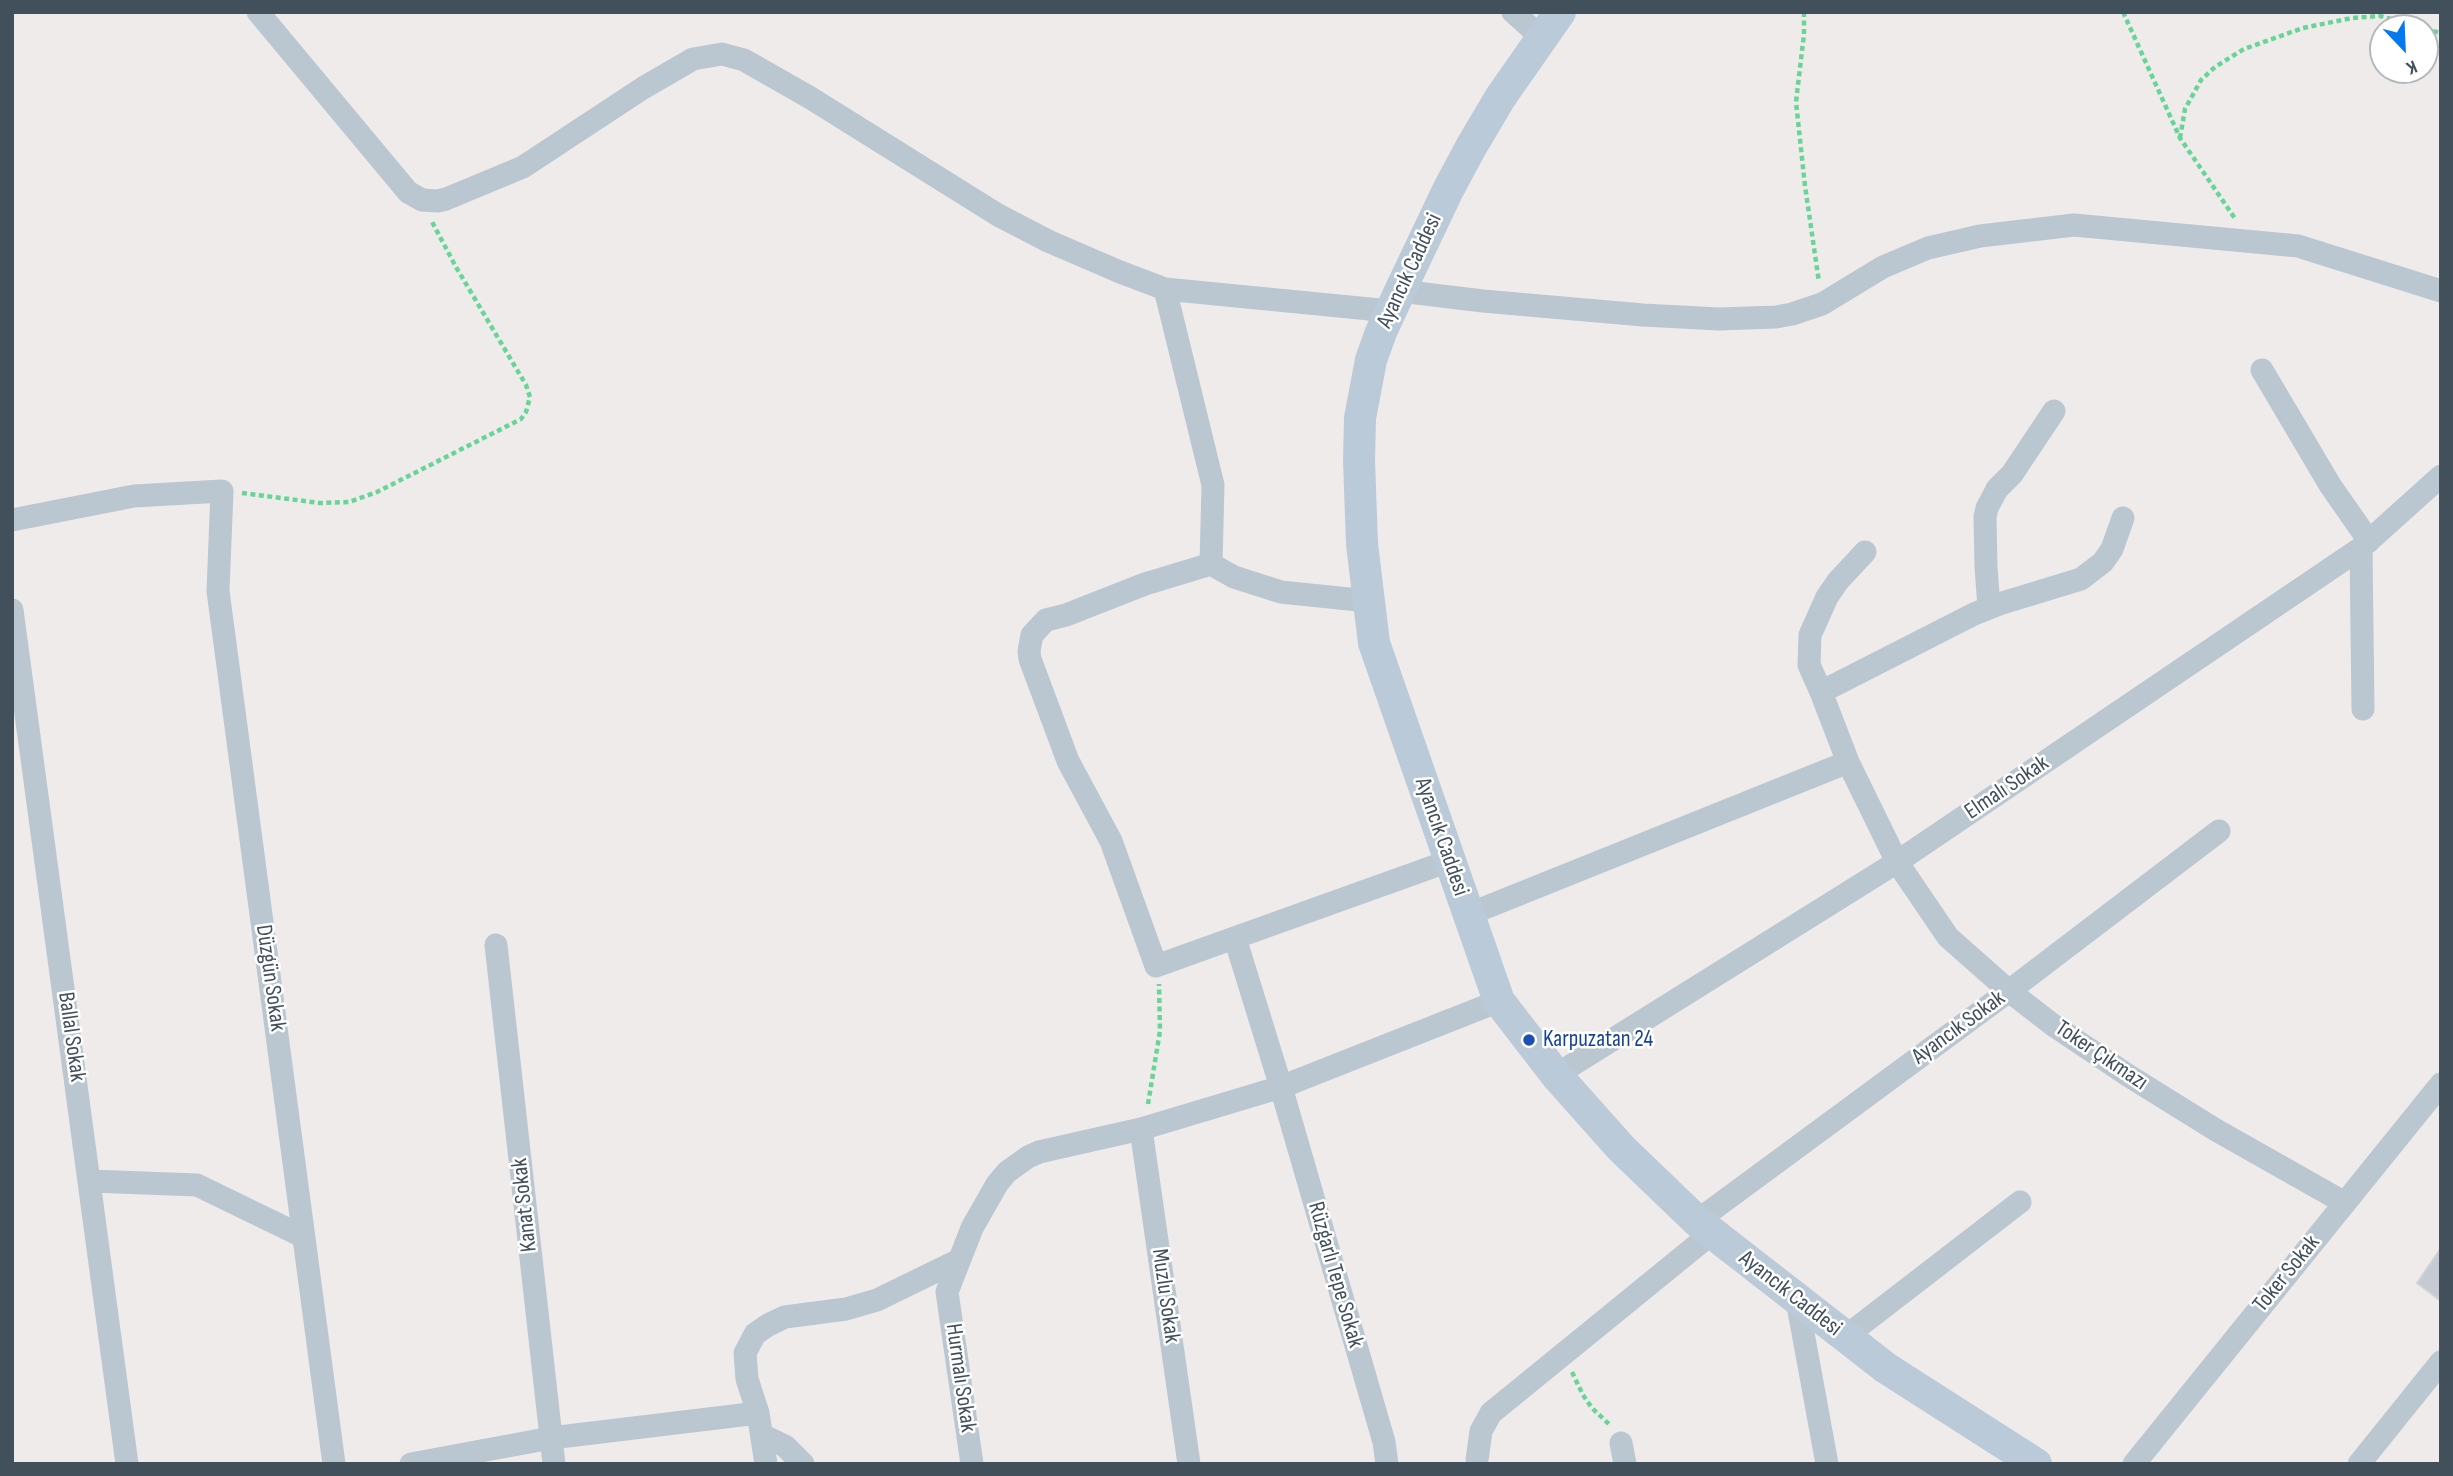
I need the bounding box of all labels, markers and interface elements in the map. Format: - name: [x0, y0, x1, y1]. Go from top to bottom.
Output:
- north arrow: [2369, 14, 2439, 84]
- text: K: [2403, 55, 2420, 79]
- street label: Ayancık Caddesi: [1371, 209, 1449, 333]
- street label: Elmalı Sokak: [1960, 750, 2054, 826]
- street label: Ayancık Caddesi: [1408, 774, 1474, 900]
- street label: Düzgün Sokak: [249, 923, 291, 1033]
- street label: Ayancık Sokak: [1907, 985, 2011, 1071]
- street label: Ballal Sokak: [51, 990, 91, 1084]
- street label: Toker Çıkmazı: [2050, 1015, 2152, 1097]
- place label: Karpuzatan 24: [1543, 1026, 1653, 1054]
- marker: Karpuzatan 24: [1521, 1032, 1537, 1048]
- street label: Kanat Sokak: [506, 1157, 544, 1253]
- street label: Rüzgarlı Tepe Sokak: [1301, 1199, 1369, 1351]
- street label: Toker Sokak: [2248, 1230, 2326, 1318]
- street label: Ayancık Caddesi: [1733, 1245, 1847, 1343]
- street label: Muzlu Sokak: [1145, 1247, 1185, 1345]
- street label: Hurmalı Sokak: [939, 1322, 981, 1434]

